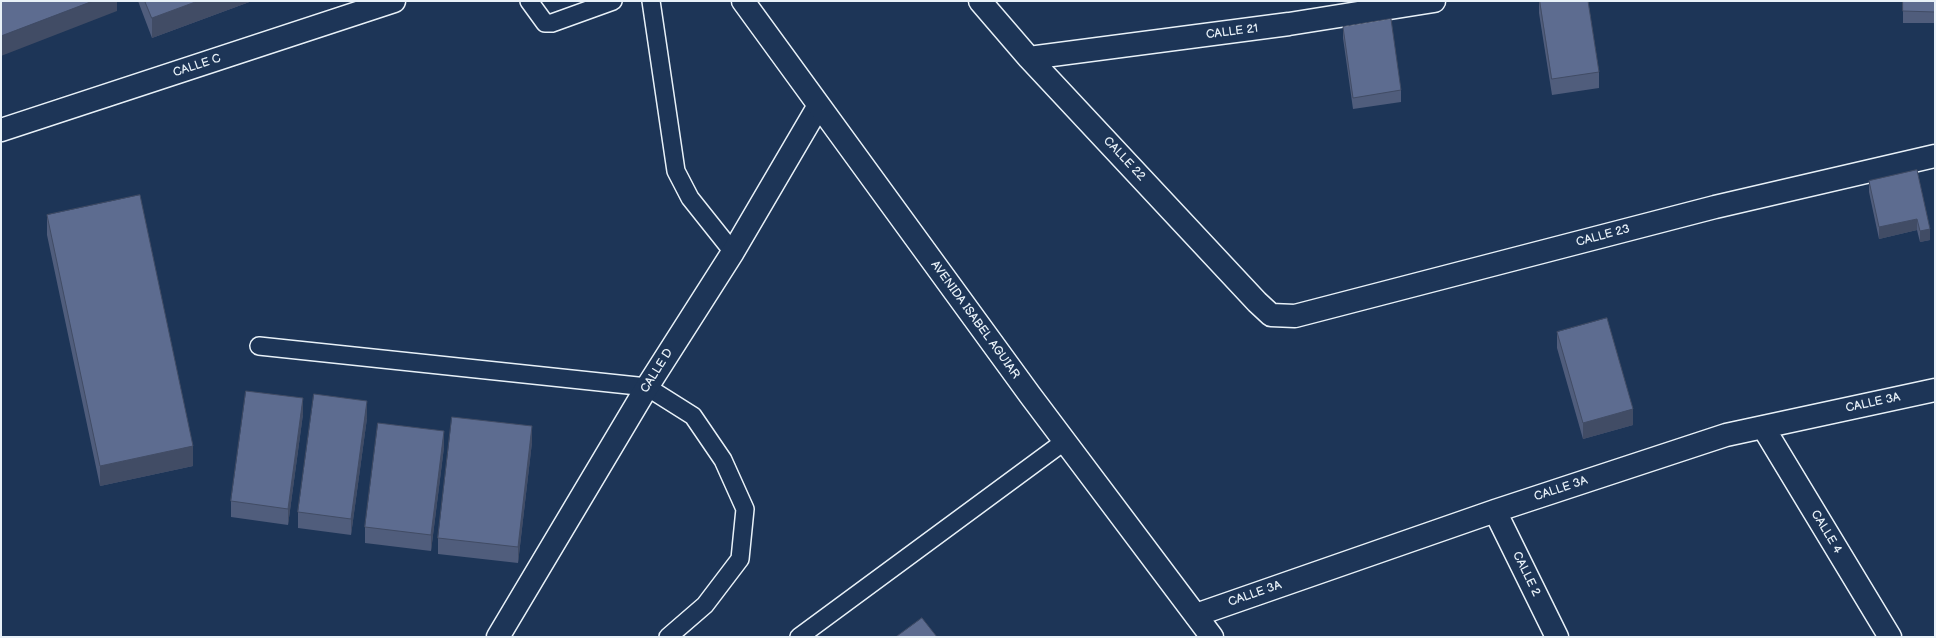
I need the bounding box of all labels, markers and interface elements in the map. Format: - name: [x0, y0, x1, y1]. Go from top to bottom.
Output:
- street label: CALLE 21: [1205, 22, 1259, 42]
- street label: CALLE C: [171, 52, 223, 80]
- street label: CALLE 22: [1100, 134, 1148, 184]
- street label: CALLE 23: [1575, 222, 1631, 250]
- street label: AVENIDA ISABEL AGUIAR: [927, 258, 1023, 382]
- street label: CALLE D: [638, 346, 676, 396]
- street label: CALLE 3A: [1844, 390, 1902, 416]
- street label: CALLE 3A: [1532, 474, 1590, 504]
- street label: CALLE 4: [1807, 508, 1845, 556]
- street label: CALLE 2: [1509, 549, 1543, 599]
- street label: CALLE 3A: [1226, 578, 1284, 610]

